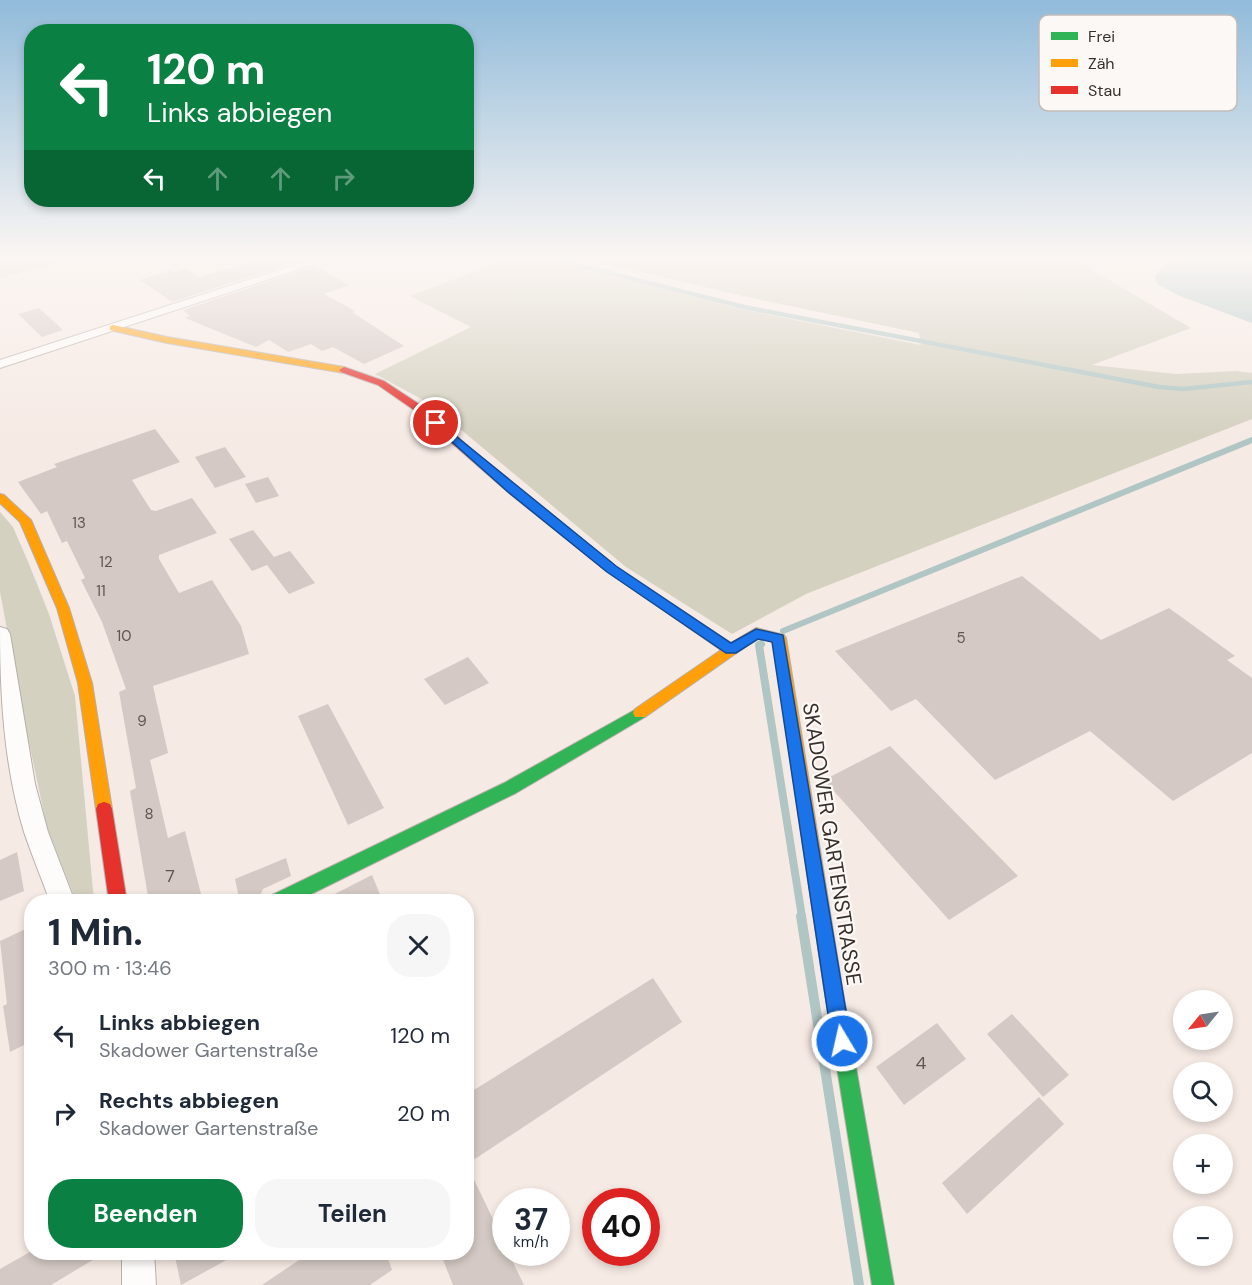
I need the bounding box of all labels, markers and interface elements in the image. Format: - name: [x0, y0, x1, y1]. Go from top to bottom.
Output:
- legend: [1039, 15, 1237, 111]
- text: Frei: [1088, 26, 1115, 47]
- text: 120 m: [147, 42, 265, 97]
- icon: left: [48, 48, 126, 126]
- text: Zäh: [1088, 53, 1115, 74]
- text: Stau: [1088, 80, 1121, 101]
- text: Links abbiegen: [147, 95, 332, 130]
- icon: left: [138, 162, 171, 195]
- icon: ahead: [201, 162, 234, 195]
- icon: ahead: [264, 162, 297, 195]
- icon: right: [327, 162, 360, 195]
- pin: [410, 397, 461, 448]
- icon: arrive: [419, 406, 452, 439]
- house number: 13: [72, 513, 86, 533]
- house number: 12: [99, 552, 113, 572]
- house number: 11: [96, 581, 106, 601]
- house number: 10: [117, 626, 131, 646]
- house number: 5: [956, 628, 966, 648]
- street label: SKADOWER GARTENSTRASSE: [796, 701, 868, 987]
- house number: 9: [137, 711, 147, 731]
- house number: 8: [144, 804, 154, 824]
- house number: 7: [165, 864, 175, 888]
- text: 1 Min.: [48, 909, 143, 956]
- button: close: [387, 914, 450, 977]
- text: 300 m · 13:46: [48, 955, 172, 981]
- north arrow: [1173, 990, 1233, 1050]
- map controls: [1173, 990, 1233, 1266]
- text: Links abbiegen: [99, 1008, 260, 1037]
- position arrow: [810, 1009, 874, 1073]
- icon: left: [48, 1019, 81, 1052]
- text: 120 m: [390, 1021, 450, 1050]
- text: Skadower Gartenstraße: [99, 1037, 318, 1063]
- house number: 4: [916, 1051, 927, 1075]
- button: search: [1173, 1062, 1233, 1122]
- text: Rechts abbiegen: [99, 1086, 279, 1115]
- icon: right: [48, 1097, 81, 1130]
- text: 20 m: [397, 1099, 450, 1128]
- text: Skadower Gartenstraße: [99, 1115, 318, 1141]
- button: +: [1173, 1134, 1233, 1194]
- button: Beenden: [48, 1179, 243, 1248]
- button: Teilen: [255, 1179, 450, 1248]
- speed limit sign: 40: [582, 1188, 660, 1266]
- text: 37: [514, 1200, 548, 1239]
- button: −: [1173, 1206, 1233, 1266]
- text: km/h: [513, 1232, 549, 1252]

